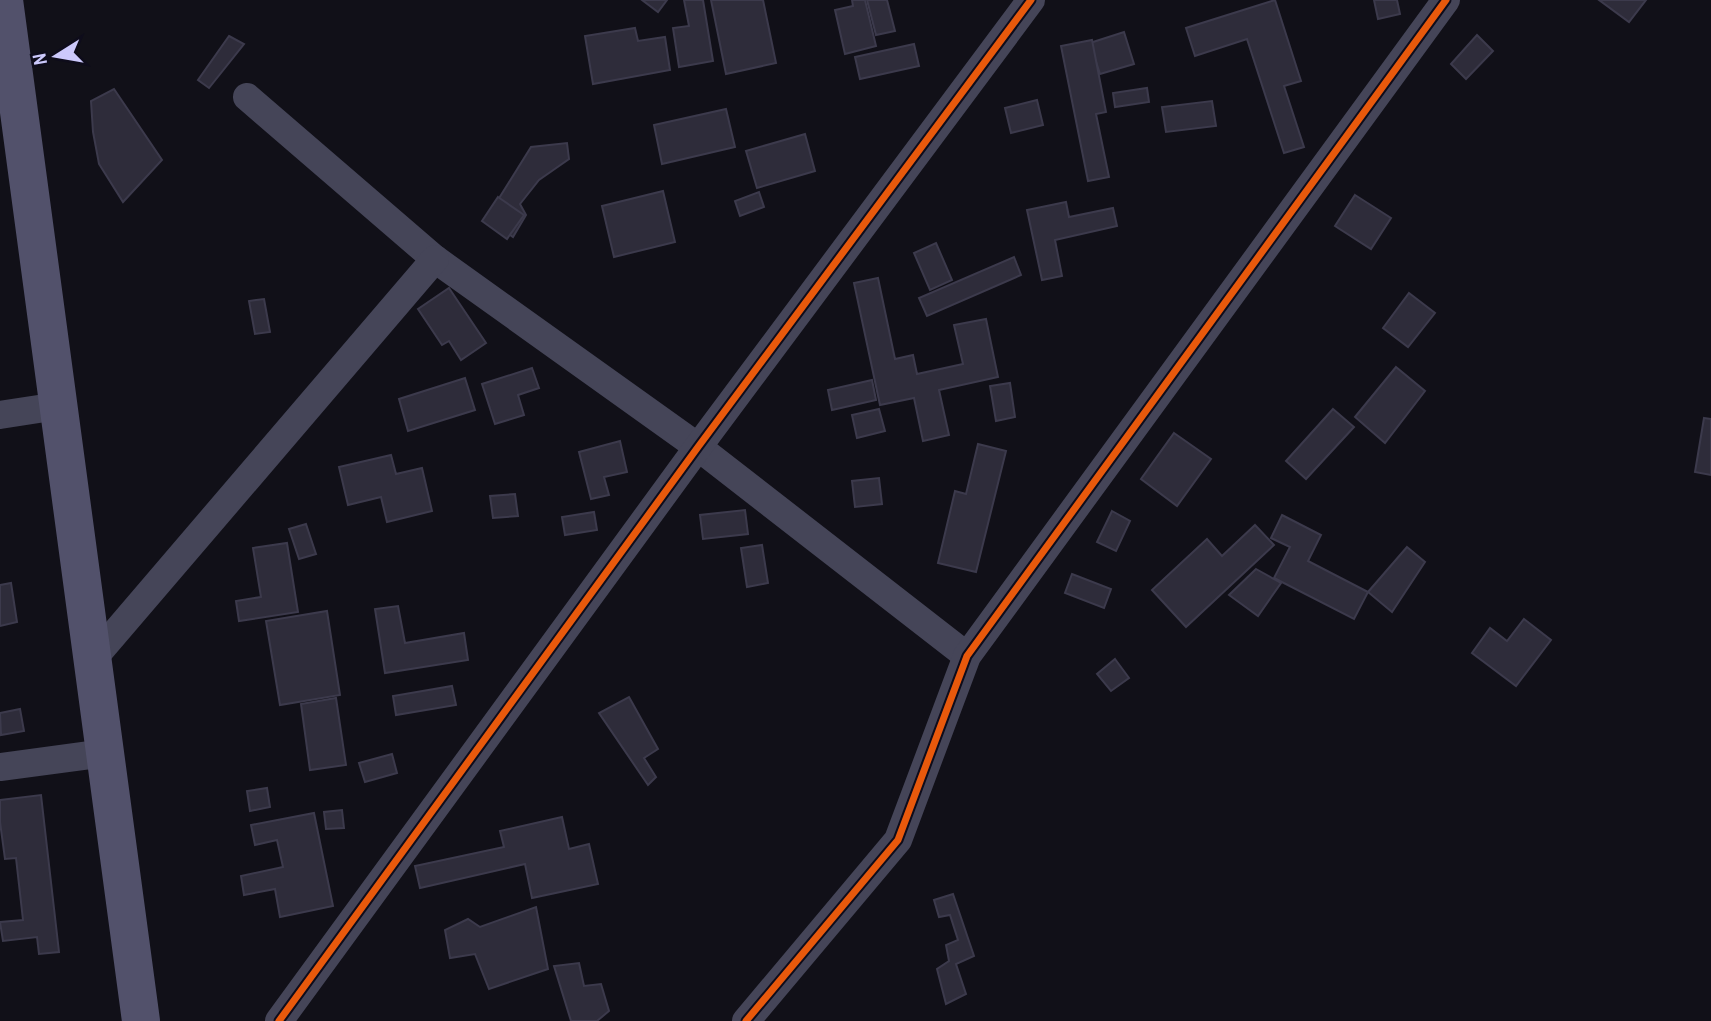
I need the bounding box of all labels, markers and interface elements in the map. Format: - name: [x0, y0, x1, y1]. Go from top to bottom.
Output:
- north arrow: [21, 21, 91, 91]
- text: N: [25, 51, 53, 67]

